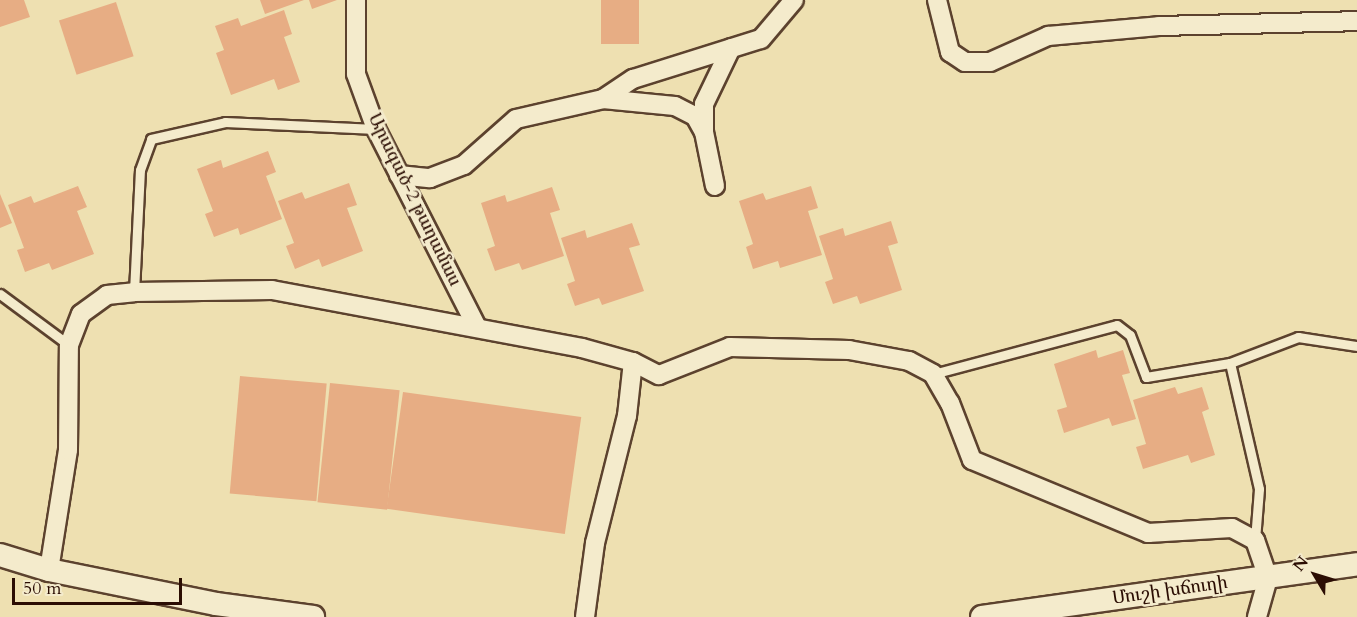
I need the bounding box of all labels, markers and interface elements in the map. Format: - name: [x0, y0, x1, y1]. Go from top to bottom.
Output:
- street label: Արագած-2 թաղամաս: [363, 110, 465, 290]
- north arrow: [1285, 545, 1345, 605]
- text: N: [1288, 552, 1314, 576]
- scale bar: [15, 566, 184, 604]
- street label: Մուշի խճուղի: [1111, 572, 1229, 610]
- text: 50 m: [23, 576, 62, 601]

